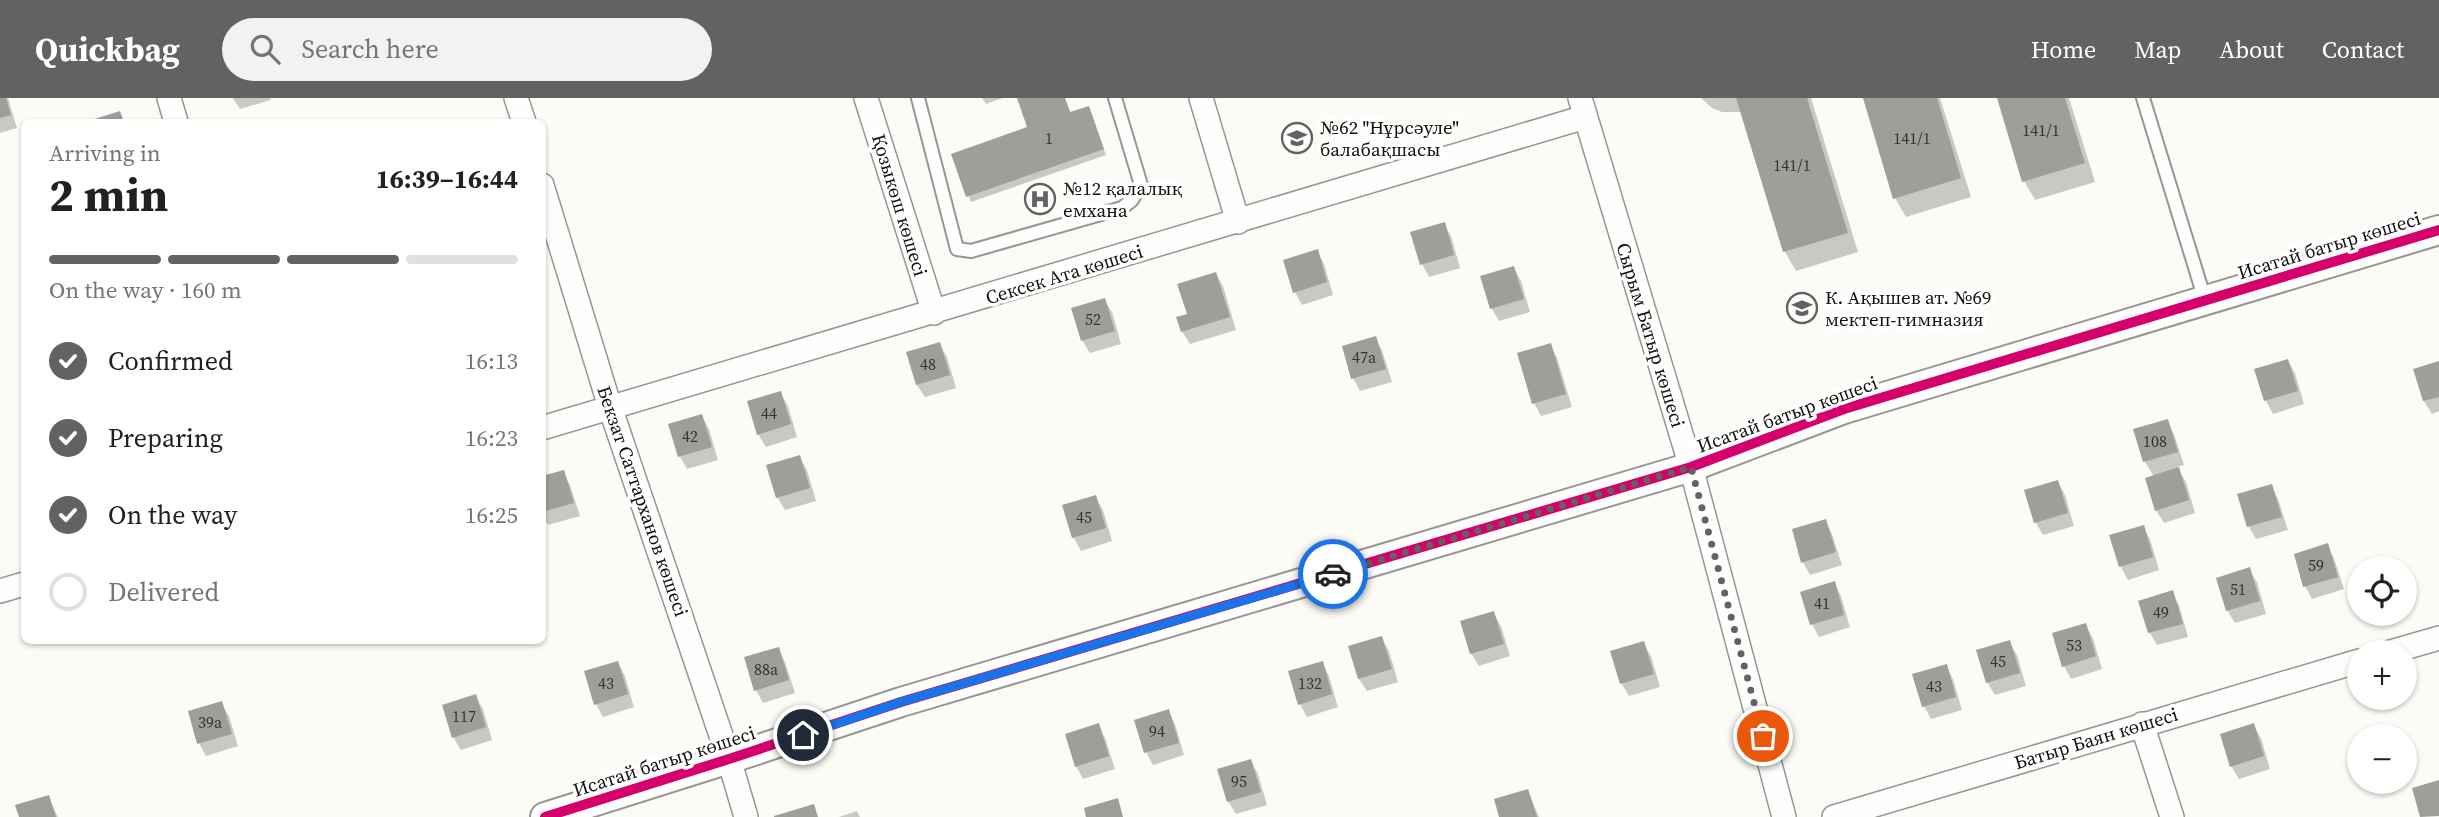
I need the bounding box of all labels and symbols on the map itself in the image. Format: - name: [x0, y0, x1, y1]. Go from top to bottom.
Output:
- place label: №62 "Нұрсәуле" балабақшасы: [1320, 114, 1459, 162]
- house number: 141/1: [2022, 119, 2060, 141]
- school or university icon: №62 "Нұрсәуле" балабақшасы: [1280, 121, 1314, 155]
- house number: 1: [1045, 127, 1053, 149]
- house number: 141/1: [1893, 127, 1931, 149]
- street label: Қозыкөш көшесі: [866, 131, 934, 280]
- house number: 141/1: [1773, 154, 1811, 176]
- place label: №12 қалалық емхана: [1063, 175, 1182, 223]
- hospital icon: №12 қалалық емхана: [1023, 182, 1057, 216]
- street label: Исатай батыр көшесі: [2234, 205, 2424, 285]
- street label: Сексек Ата көшесі: [982, 238, 1146, 310]
- street label: Сырым Батыр көшесі: [1611, 239, 1692, 431]
- place label: К. Ақышев ат. №69 мектеп-гимназия: [1825, 284, 1992, 332]
- school or university icon: К. Ақышев ат. №69 мектеп-гимназия: [1785, 291, 1819, 325]
- house number: 52: [1085, 308, 1101, 330]
- house number: 47а: [1352, 346, 1377, 368]
- house number: 48: [920, 353, 936, 375]
- street label: Исатай батыр көшесі: [1693, 369, 1881, 459]
- street label: Бекзат Саттарханов көшесі: [591, 382, 695, 620]
- house number: 44: [761, 402, 777, 424]
- house number: 42: [682, 425, 698, 447]
- house number: 108: [2143, 430, 2167, 452]
- house number: 45: [1076, 506, 1092, 528]
- courier: [1298, 539, 1368, 609]
- house number: 59: [2308, 554, 2324, 576]
- house number: 51: [2230, 578, 2246, 600]
- house number: 41: [1814, 592, 1830, 614]
- house number: 49: [2153, 601, 2169, 623]
- house number: 53: [2066, 634, 2082, 656]
- house number: 45: [1990, 650, 2006, 672]
- house number: 88а: [754, 658, 779, 680]
- house number: 43: [598, 672, 614, 694]
- house number: 132: [1298, 672, 1322, 694]
- house number: 43: [1926, 675, 1942, 697]
- street label: Батыр Баян көшесі: [2011, 701, 2181, 775]
- house number: 117: [452, 705, 476, 727]
- pin: [773, 705, 833, 765]
- pin: [1733, 706, 1793, 766]
- house number: 39а: [198, 711, 223, 733]
- street label: Исатай батыр көшесі: [570, 719, 759, 803]
- house number: 94: [1149, 720, 1165, 742]
- house number: 95: [1231, 770, 1247, 792]

